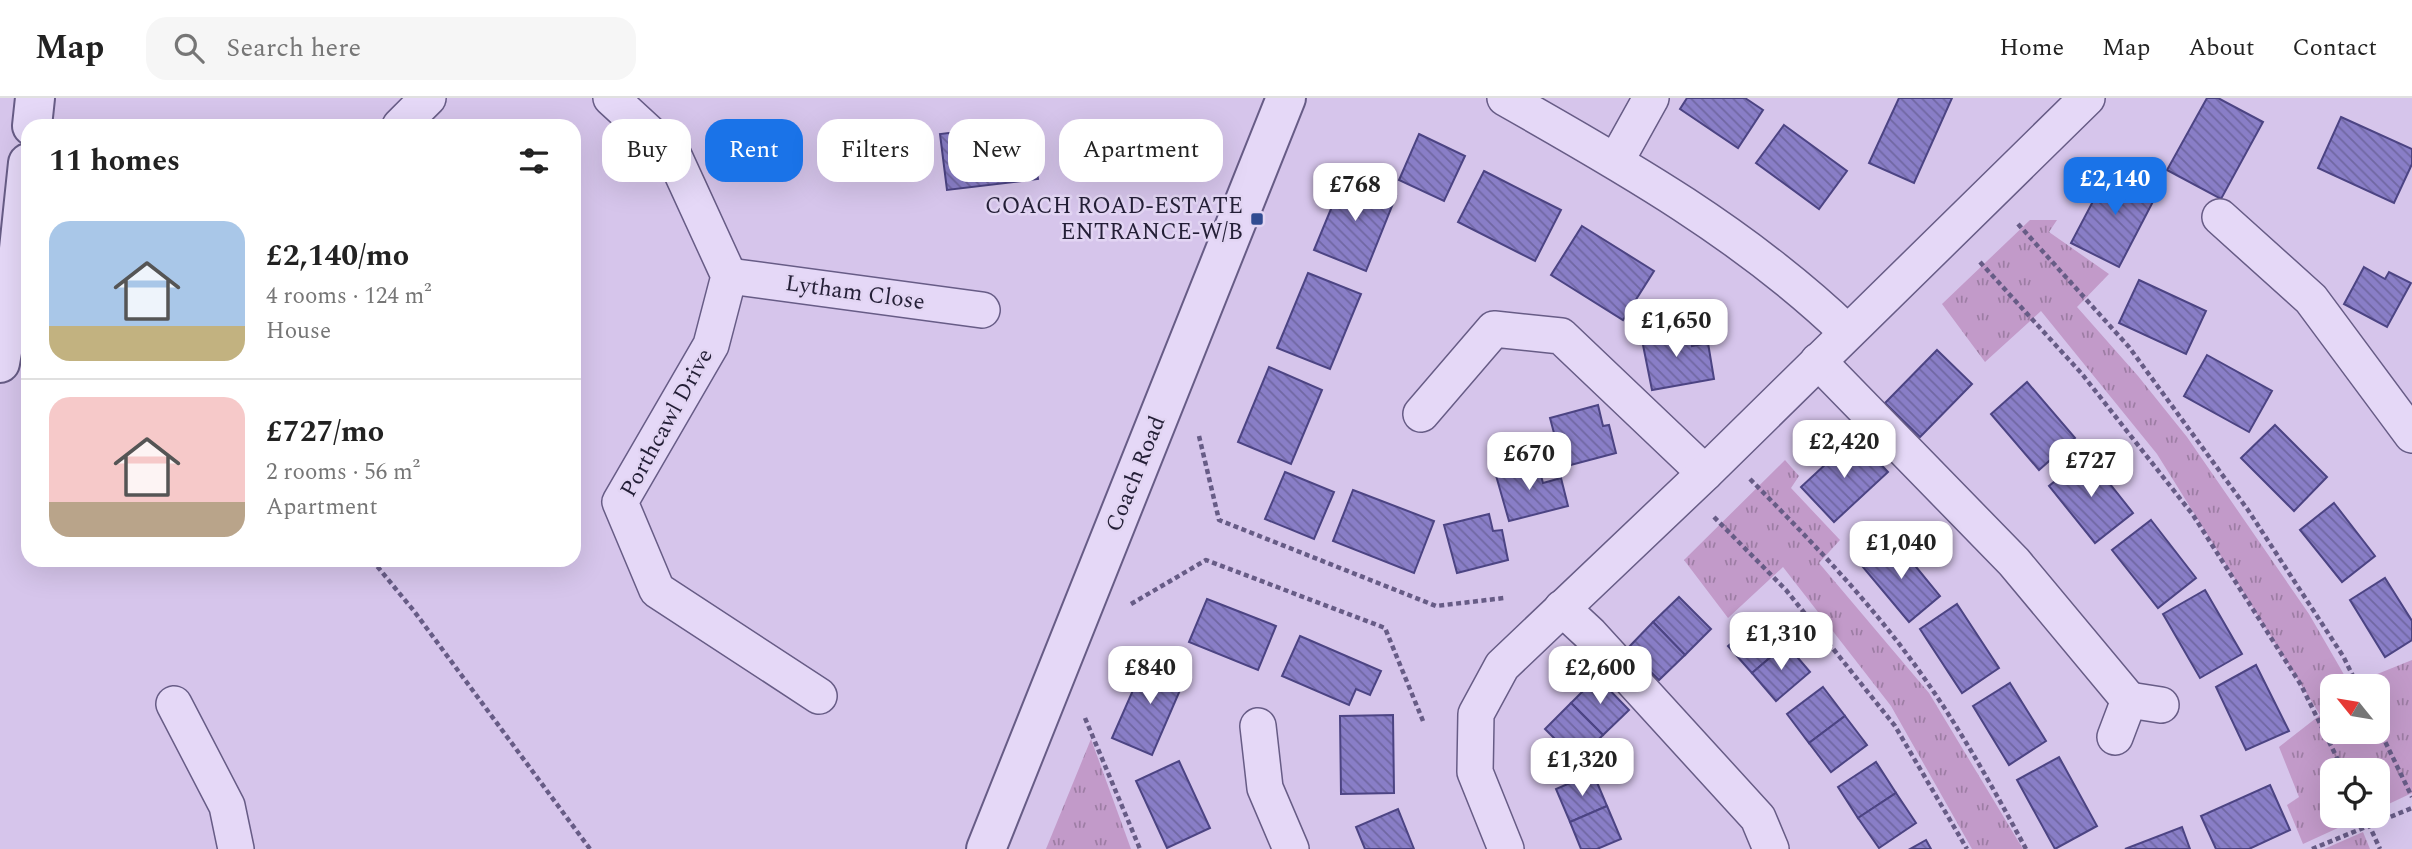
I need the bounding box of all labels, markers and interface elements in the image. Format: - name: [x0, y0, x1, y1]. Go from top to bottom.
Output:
- search box: [146, 17, 636, 80]
- text: Map: [35, 23, 104, 73]
- text: Search here: [226, 28, 361, 68]
- icon: search: [170, 29, 208, 67]
- text: Home: [1999, 30, 2064, 66]
- text: Map: [2102, 30, 2150, 66]
- text: About: [2188, 30, 2254, 66]
- text: Contact: [2292, 30, 2377, 66]
- chip: Buy: [602, 119, 691, 182]
- chip: Rent: [705, 119, 803, 182]
- chip: Filters: [817, 119, 934, 182]
- chip: New: [948, 119, 1045, 182]
- chip: Apartment: [1059, 119, 1223, 182]
- text: 11 homes: [49, 138, 180, 184]
- icon: filters: [515, 142, 553, 180]
- pin: £2,140: [2058, 158, 2172, 217]
- text: £2,140: [2080, 162, 2150, 197]
- pin: £768: [1314, 164, 1396, 223]
- text: £768: [1329, 168, 1381, 203]
- place label: COACH ROAD-ESTATE ENTRANCE-W/B: [985, 189, 1243, 250]
- marker: COACH ROAD-ESTATE ENTRANCE-W/B: [1249, 211, 1265, 227]
- text: £2,140/mo: [266, 233, 409, 279]
- icon: home: [105, 249, 189, 333]
- street label: Lytham Close: [783, 266, 927, 320]
- text: 4 rooms · 124 m²: [266, 279, 432, 314]
- pin: £1,650: [1619, 300, 1733, 359]
- text: £1,650: [1641, 304, 1711, 339]
- text: House: [266, 314, 331, 349]
- street label: Porthcawl Drive: [612, 342, 722, 504]
- text: £727/mo: [266, 409, 384, 455]
- street label: Coach Road: [1097, 411, 1175, 537]
- pin: £2,420: [1787, 420, 1901, 480]
- icon: home: [105, 425, 189, 509]
- text: £2,420: [1809, 425, 1879, 460]
- pin: £670: [1488, 432, 1570, 492]
- text: £670: [1503, 437, 1555, 472]
- pin: £727: [2050, 440, 2132, 499]
- text: £727: [2065, 444, 2117, 479]
- text: 2 rooms · 56 m²: [266, 455, 420, 490]
- text: Apartment: [266, 490, 378, 525]
- pin: £1,040: [1844, 522, 1958, 581]
- text: £1,040: [1866, 526, 1936, 561]
- pin: £1,310: [1724, 612, 1838, 672]
- text: £1,310: [1746, 617, 1816, 652]
- pin: £840: [1109, 646, 1191, 706]
- pin: £2,600: [1543, 646, 1657, 706]
- text: £840: [1124, 651, 1176, 686]
- text: £2,600: [1565, 651, 1635, 686]
- north arrow: [2320, 674, 2390, 744]
- map controls: [2320, 674, 2390, 828]
- pin: £1,320: [1525, 738, 1639, 798]
- text: £1,320: [1547, 743, 1617, 778]
- button: locate: [2320, 758, 2390, 828]

